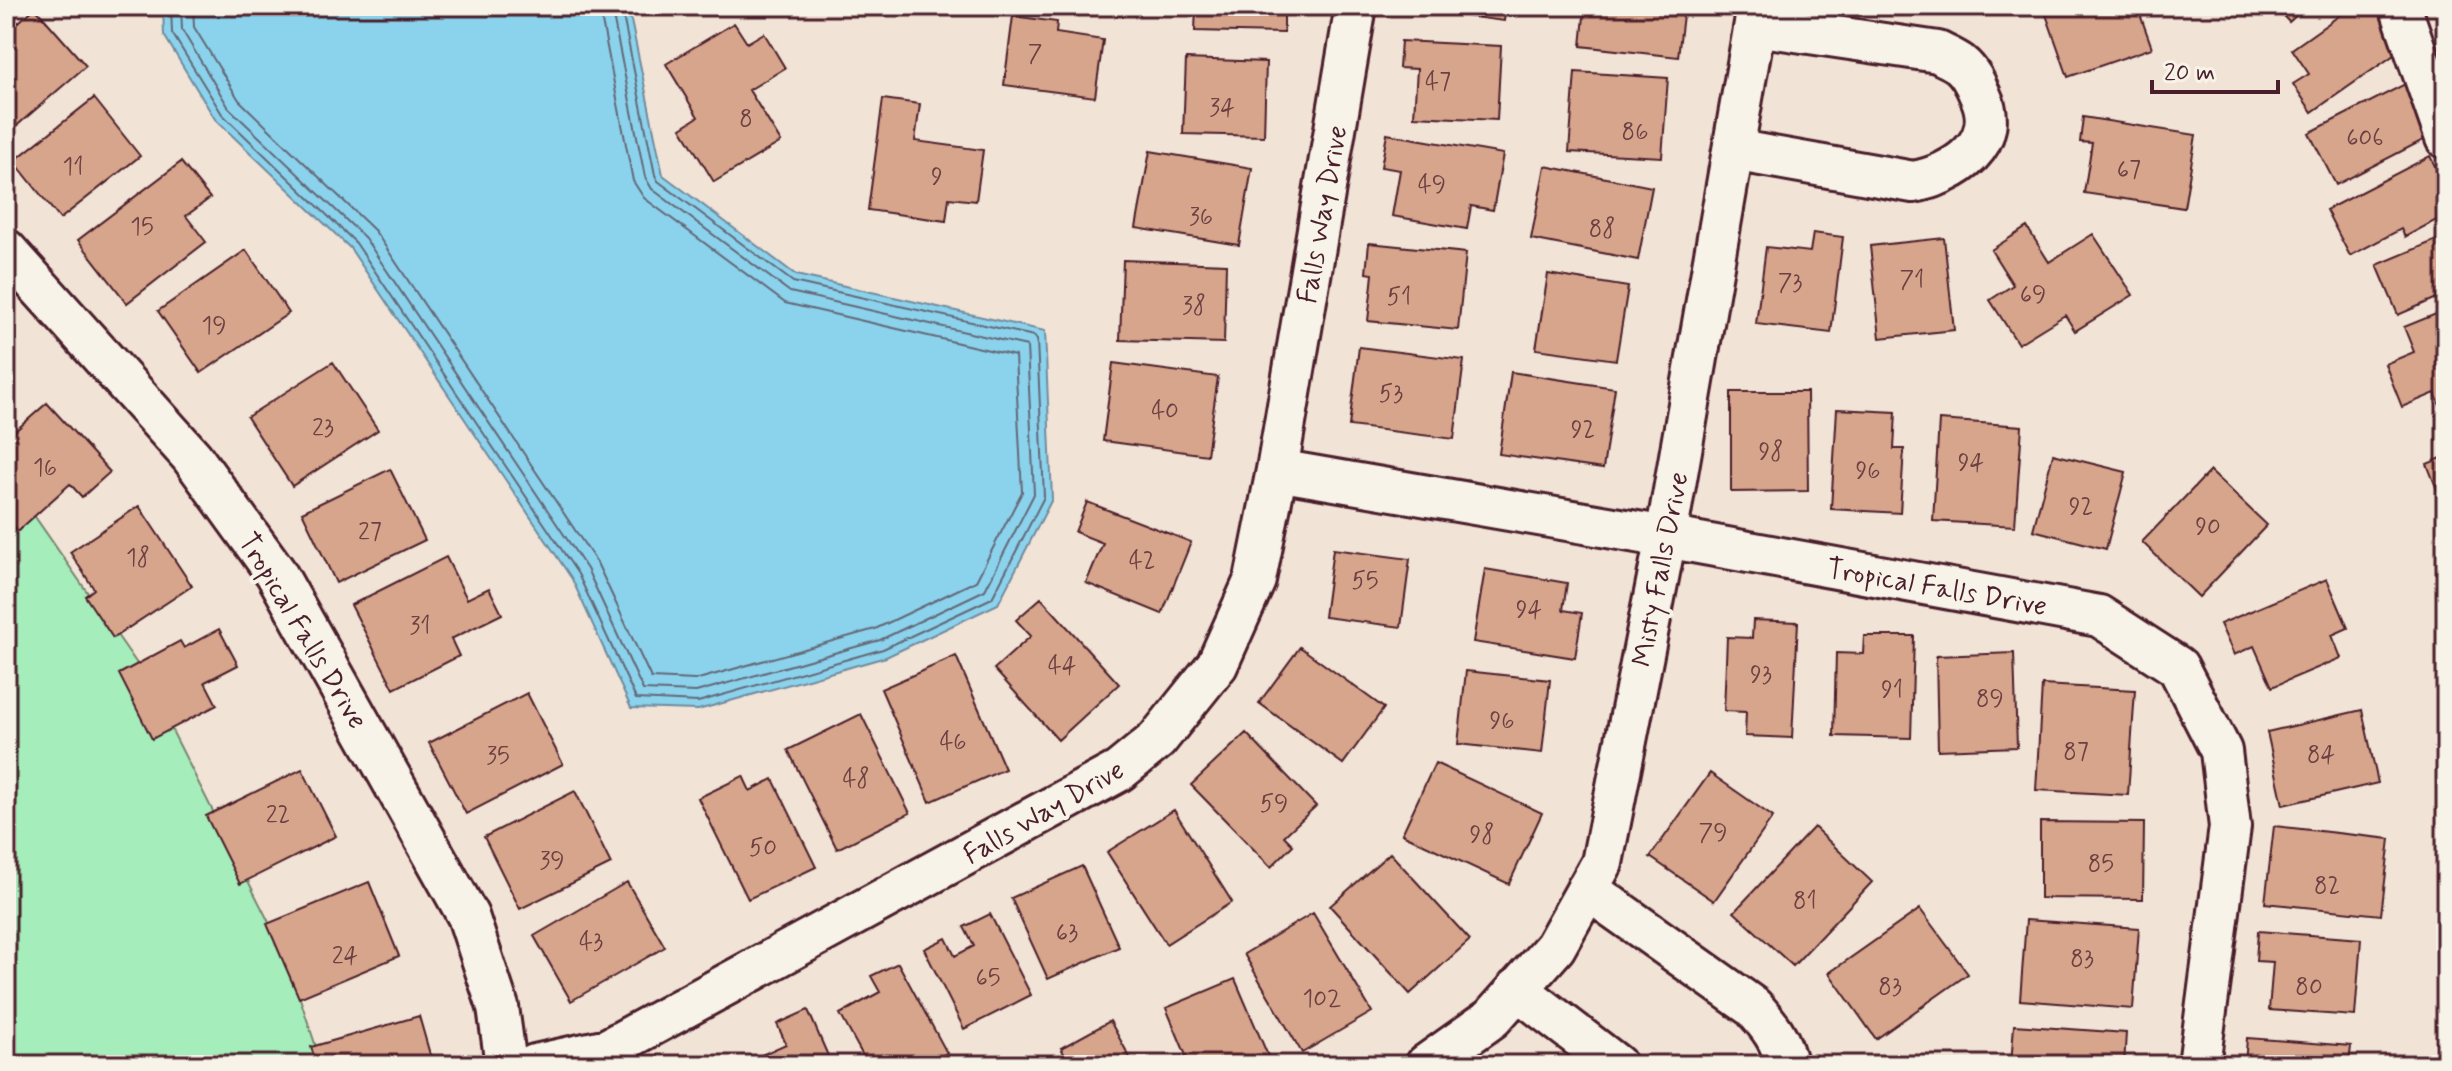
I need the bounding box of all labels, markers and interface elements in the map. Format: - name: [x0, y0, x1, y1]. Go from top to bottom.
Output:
- house number: 7: [1028, 39, 1042, 70]
- scale bar: [2152, 44, 2278, 94]
- text: 20 m: [2164, 58, 2215, 89]
- house number: 47: [1425, 67, 1451, 98]
- house number: 34: [1209, 93, 1235, 124]
- house number: 8: [739, 104, 753, 135]
- house number: 86: [1622, 117, 1648, 148]
- street label: Falls Way Drive: [1290, 123, 1357, 306]
- house number: 606: [2346, 123, 2384, 154]
- house number: 11: [62, 152, 84, 183]
- house number: 67: [2117, 155, 2141, 186]
- house number: 9: [931, 162, 943, 193]
- house number: 49: [1418, 170, 1446, 201]
- house number: 36: [1189, 202, 1213, 233]
- house number: 15: [130, 212, 154, 243]
- house number: 88: [1589, 214, 1615, 245]
- house number: 71: [1900, 265, 1924, 296]
- house number: 73: [1778, 268, 1802, 299]
- house number: 69: [2020, 280, 2046, 311]
- house number: 51: [1387, 282, 1411, 313]
- house number: 38: [1182, 291, 1206, 322]
- house number: 19: [201, 311, 227, 342]
- house number: 53: [1379, 379, 1403, 410]
- house number: 40: [1151, 396, 1179, 427]
- house number: 23: [312, 413, 334, 444]
- house number: 92: [1571, 415, 1595, 446]
- house number: 98: [1759, 437, 1783, 468]
- house number: 94: [1958, 448, 1984, 479]
- house number: 16: [33, 453, 57, 484]
- house number: 96: [1855, 456, 1881, 487]
- street label: Misty Falls Drive: [1624, 469, 1698, 670]
- house number: 92: [2069, 492, 2093, 523]
- house number: 90: [2195, 512, 2221, 543]
- house number: 27: [358, 517, 382, 548]
- street label: Tropical Falls Drive: [229, 526, 375, 736]
- house number: 18: [126, 543, 150, 574]
- house number: 42: [1129, 546, 1155, 577]
- street label: Tropical Falls Drive: [1823, 551, 2050, 626]
- house number: 55: [1351, 566, 1379, 597]
- house number: 94: [1516, 595, 1542, 626]
- house number: 31: [409, 611, 431, 642]
- house number: 44: [1048, 651, 1076, 682]
- house number: 93: [1750, 660, 1772, 691]
- house number: 91: [1881, 675, 1903, 706]
- house number: 89: [1976, 684, 2004, 715]
- house number: 96: [1489, 706, 1515, 737]
- house number: 46: [939, 727, 967, 758]
- house number: 87: [2063, 737, 2089, 768]
- house number: 84: [2307, 740, 2335, 771]
- house number: 35: [486, 741, 510, 772]
- street label: Falls Way Drive: [957, 752, 1132, 874]
- house number: 48: [842, 764, 870, 795]
- house number: 59: [1260, 789, 1288, 820]
- house number: 22: [266, 800, 290, 831]
- house number: 79: [1699, 818, 1727, 849]
- house number: 98: [1470, 820, 1494, 851]
- house number: 50: [749, 833, 777, 864]
- house number: 39: [539, 846, 565, 877]
- house number: 85: [2088, 849, 2114, 880]
- house number: 82: [2314, 871, 2340, 902]
- house number: 81: [1793, 886, 1817, 917]
- house number: 63: [1056, 918, 1078, 949]
- house number: 43: [579, 927, 603, 958]
- house number: 24: [332, 941, 358, 972]
- house number: 83: [2070, 944, 2094, 975]
- house number: 65: [975, 963, 1001, 994]
- house number: 83: [1878, 972, 1902, 1003]
- house number: 80: [2295, 972, 2323, 1003]
- house number: 102: [1303, 984, 1341, 1015]

